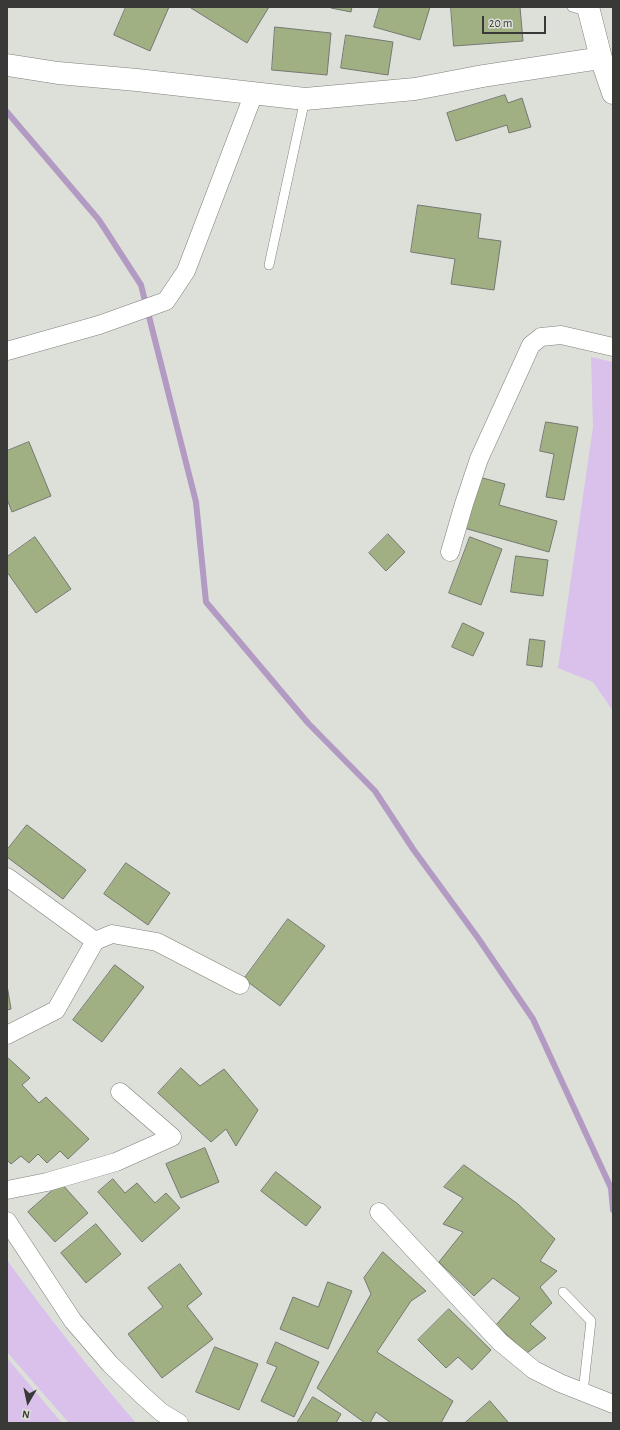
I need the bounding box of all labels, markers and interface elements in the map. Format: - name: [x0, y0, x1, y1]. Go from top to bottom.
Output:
- scale bar: [484, 8, 548, 34]
- text: 20 m: [489, 17, 512, 29]
- north arrow: [8, 1382, 48, 1422]
- text: N: [21, 1408, 31, 1420]

